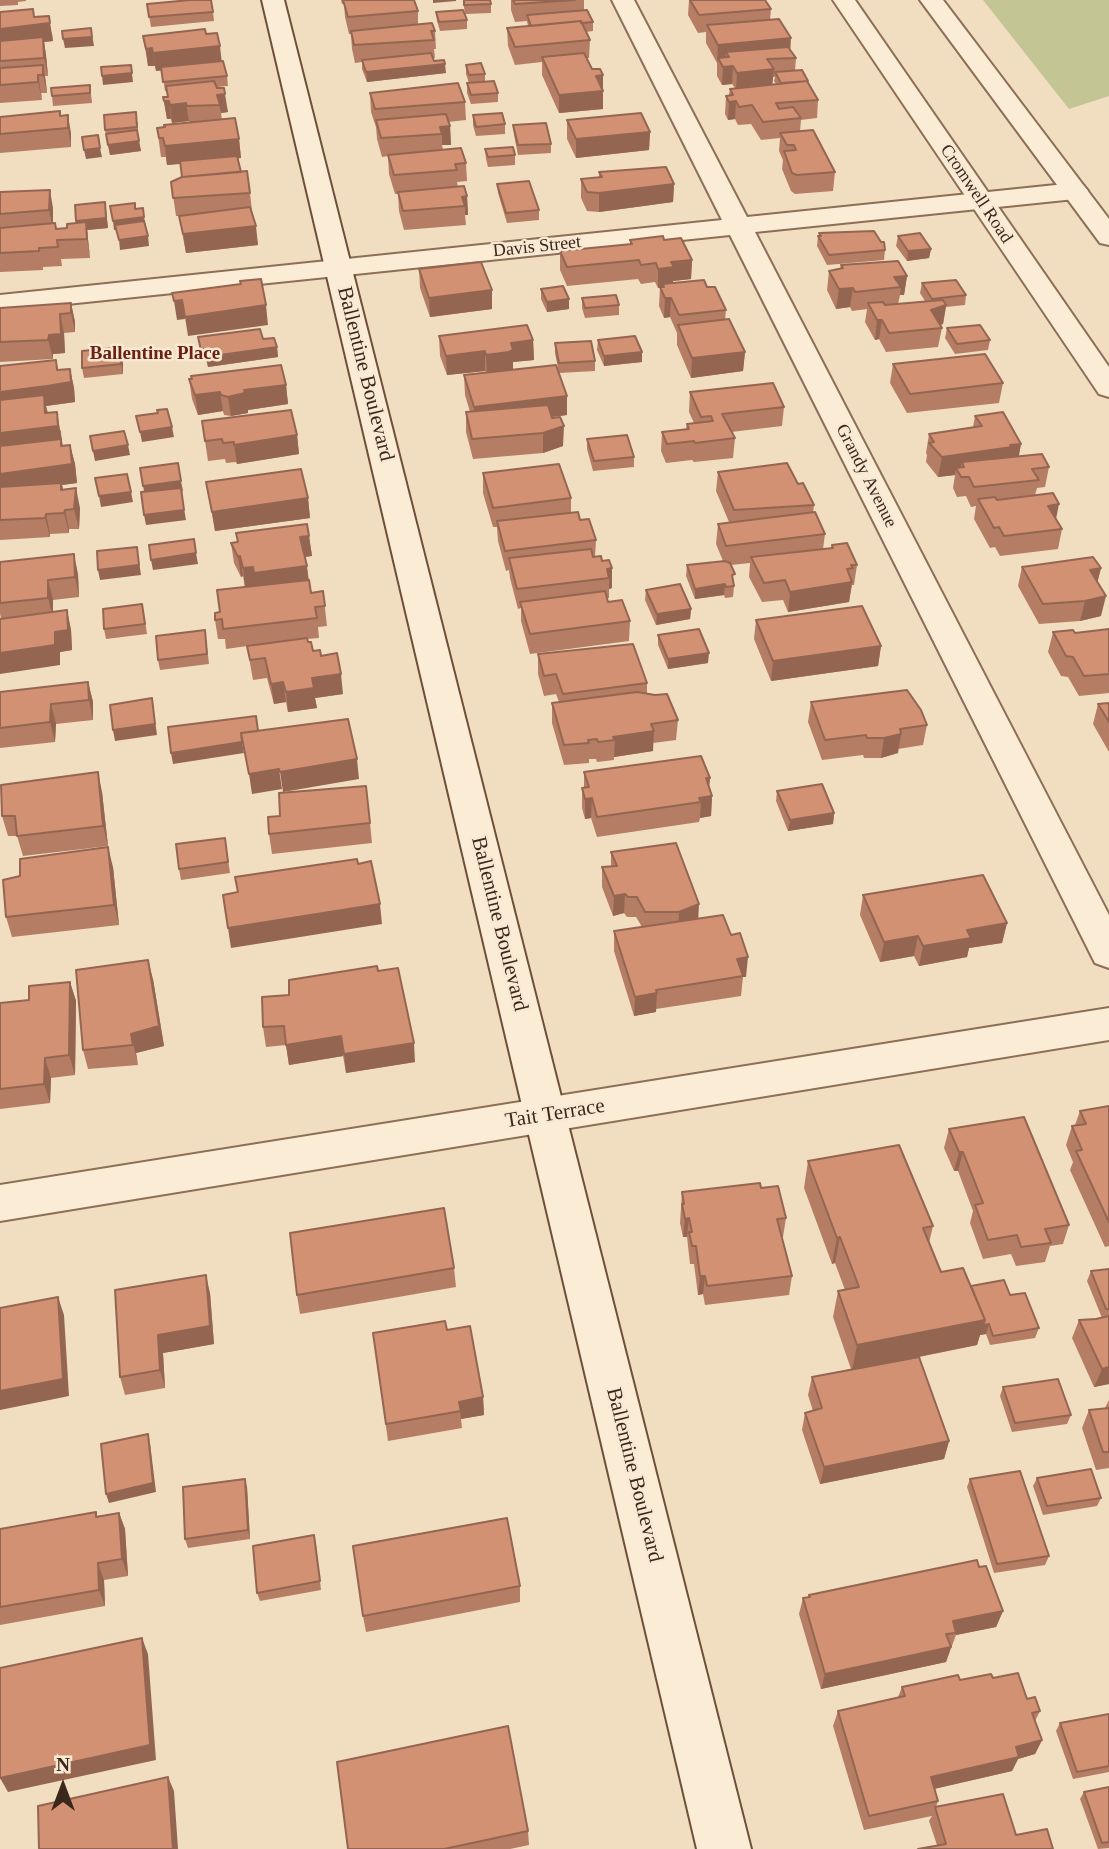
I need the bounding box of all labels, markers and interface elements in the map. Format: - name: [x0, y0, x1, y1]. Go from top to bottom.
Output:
- street label: Cromwell Road: [935, 141, 1017, 247]
- street label: Davis Street: [492, 232, 582, 262]
- street label: Ballentine Boulevard: [331, 284, 399, 464]
- district label: Ballentine Place: [90, 343, 220, 365]
- street label: Grandy Avenue: [831, 421, 901, 531]
- street label: Ballentine Boulevard: [465, 834, 533, 1014]
- street label: Tait Terrace: [504, 1094, 606, 1134]
- street label: Ballentine Boulevard: [600, 1385, 668, 1565]
- north arrow: [28, 1751, 98, 1821]
- text: N: [56, 1754, 70, 1775]

